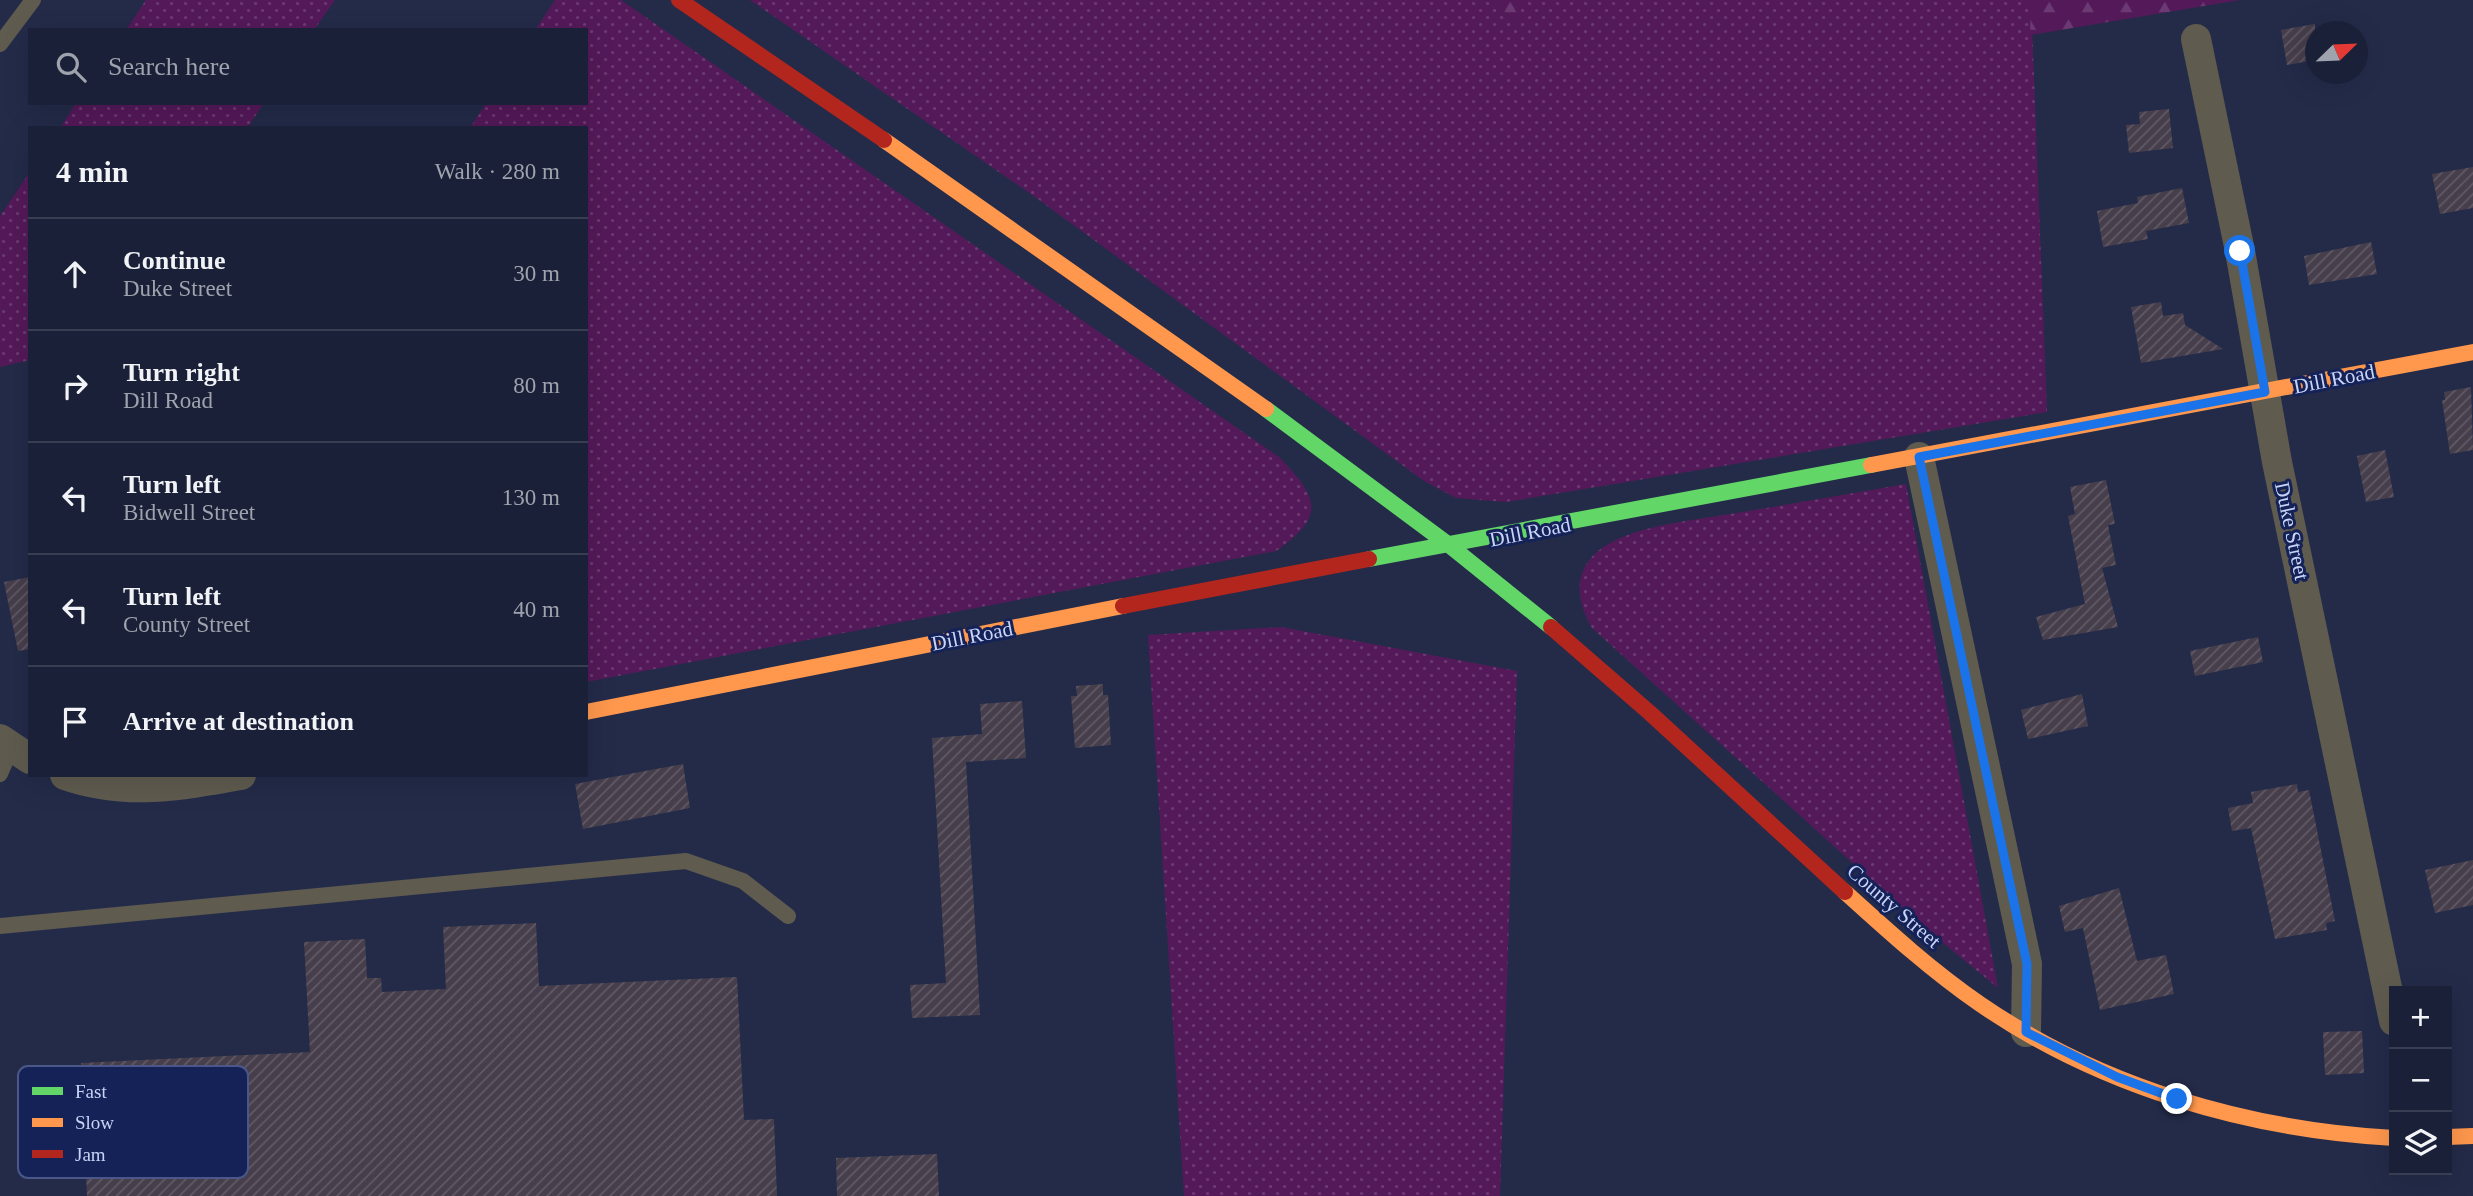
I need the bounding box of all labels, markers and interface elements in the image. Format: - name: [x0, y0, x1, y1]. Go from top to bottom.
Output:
- north arrow: [2305, 21, 2368, 84]
- search box: [28, 28, 588, 105]
- icon: search: [52, 48, 90, 86]
- text: Search here: [108, 52, 230, 81]
- text: 4 min: [56, 155, 129, 188]
- text: Walk · 280 m: [435, 159, 560, 184]
- route start: [2224, 235, 2255, 266]
- text: Continue: [123, 246, 226, 275]
- icon: ahead: [56, 255, 94, 293]
- text: 30 m: [513, 261, 560, 286]
- text: Duke Street: [123, 276, 232, 301]
- text: Turn right: [123, 358, 240, 387]
- street label: Dill Road: [2291, 359, 2377, 399]
- icon: right: [56, 367, 94, 405]
- text: 80 m: [513, 373, 560, 398]
- text: Dill Road: [123, 388, 213, 413]
- text: Turn left: [123, 470, 221, 499]
- icon: left: [56, 479, 94, 517]
- street label: Duke Street: [2270, 480, 2314, 582]
- text: 130 m: [502, 485, 560, 510]
- text: Bidwell Street: [123, 500, 255, 525]
- street label: Dill Road: [1487, 512, 1573, 552]
- text: Turn left: [123, 582, 221, 611]
- icon: left: [56, 591, 94, 629]
- text: 40 m: [513, 597, 560, 622]
- text: County Street: [123, 612, 250, 637]
- street label: Dill Road: [929, 616, 1015, 656]
- icon: arrive: [56, 703, 94, 741]
- text: Arrive at destination: [123, 707, 354, 736]
- street label: County Street: [1842, 859, 1946, 953]
- map controls: [2389, 986, 2452, 1175]
- button: +: [2389, 986, 2452, 1049]
- button: −: [2389, 1049, 2452, 1112]
- legend: [18, 1066, 248, 1178]
- text: Fast: [75, 1081, 107, 1102]
- route end: [2161, 1083, 2192, 1114]
- text: Slow: [75, 1112, 114, 1133]
- button: layers: [2389, 1112, 2452, 1175]
- text: Jam: [75, 1144, 106, 1165]

